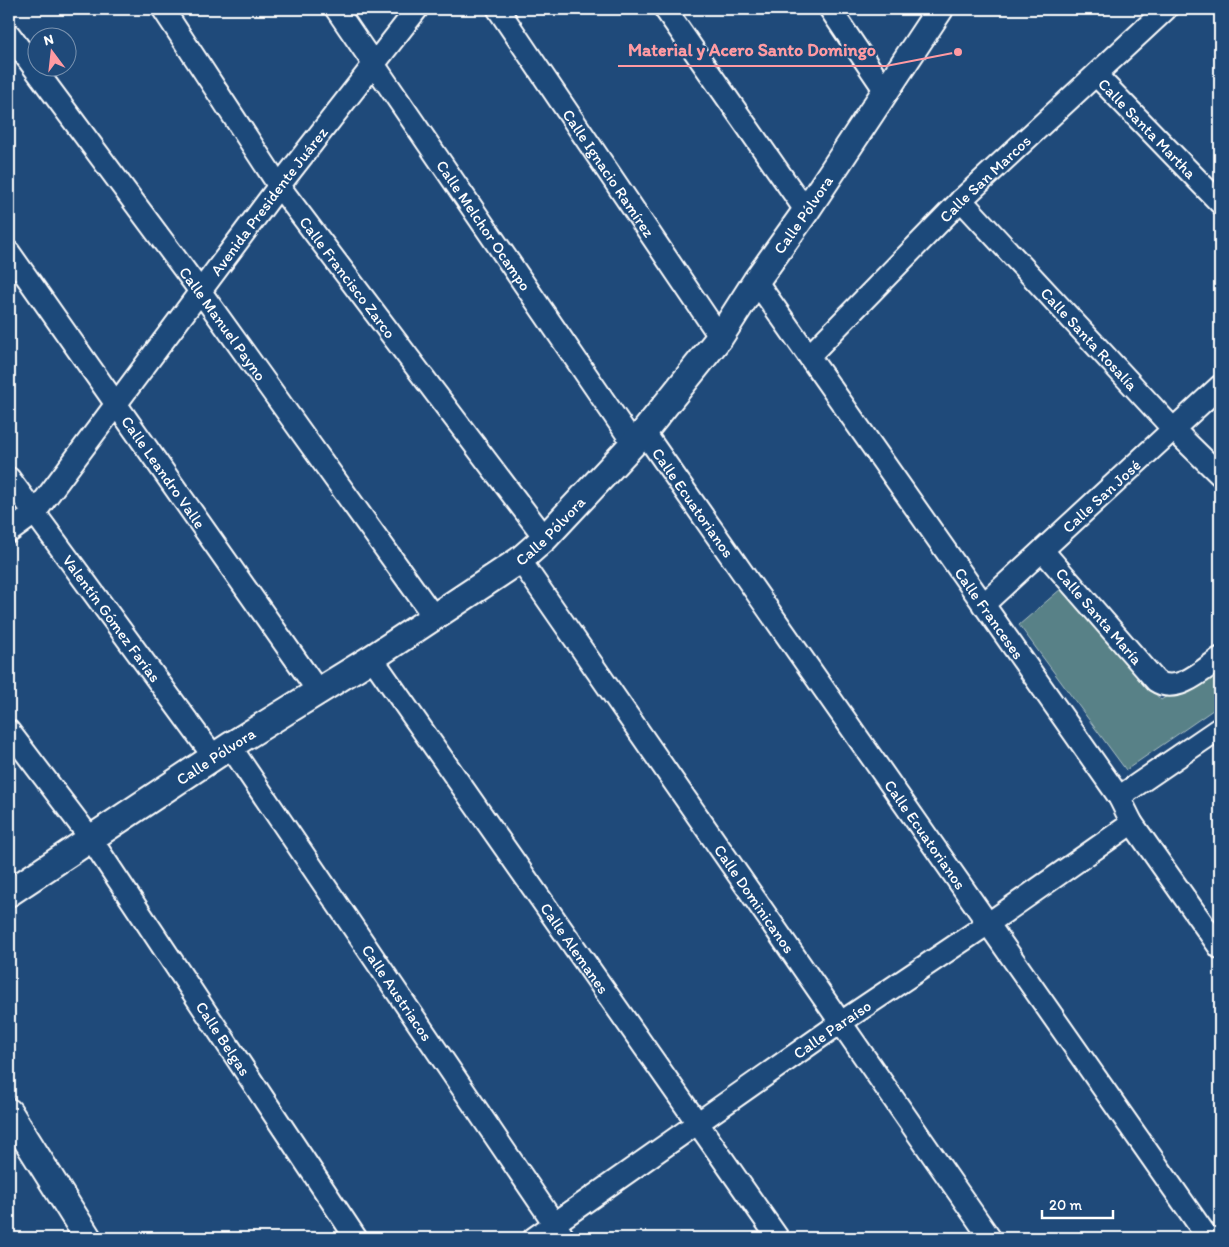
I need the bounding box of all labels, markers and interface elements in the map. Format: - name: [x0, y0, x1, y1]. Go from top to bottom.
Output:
- north arrow: [28, 28, 78, 78]
- text: N: [42, 30, 56, 49]
- callout: Material y Acero Santo Domingo: [618, 33, 886, 66]
- text: Material y Acero Santo Domingo: [628, 39, 876, 61]
- street label: Calle Santa Martha: [1095, 74, 1201, 183]
- street label: Calle Ignacio Ramírez: [559, 105, 659, 241]
- street label: Avenida Presidente Juárez: [206, 122, 332, 279]
- street label: Calle San Marcos: [935, 131, 1034, 226]
- street label: Calle Melchor Ocampo: [433, 156, 535, 294]
- street label: Calle Pólvora: [769, 171, 837, 257]
- street label: Calle Francisco Zarco: [296, 212, 400, 342]
- street label: Calle Manuel Payno: [176, 263, 271, 384]
- street label: Calle Santa Rosalía: [1037, 283, 1142, 395]
- street label: Calle Leandro Valle: [118, 412, 210, 532]
- street label: Calle Ecuatorianos: [648, 444, 738, 561]
- street label: Calle San José: [1058, 455, 1144, 537]
- street label: Calle Pólvora: [511, 492, 589, 569]
- street label: Valentín Gómez Farías: [59, 551, 165, 686]
- street label: Calle Franceses: [951, 564, 1028, 663]
- street label: Calle Santa María: [1052, 564, 1147, 669]
- street label: Calle Pólvora: [172, 723, 259, 789]
- street label: Calle Ecuatorianos: [881, 776, 970, 893]
- street label: Calle Dominicanos: [710, 841, 799, 957]
- street label: Calle Alemanes: [537, 899, 613, 997]
- street label: Calle Austriacos: [358, 941, 437, 1044]
- street label: Calle Paraíso: [789, 995, 875, 1063]
- street label: Calle Belgas: [192, 998, 255, 1079]
- scale bar: [1042, 1187, 1113, 1219]
- text: 20 m: [1049, 1196, 1083, 1214]

